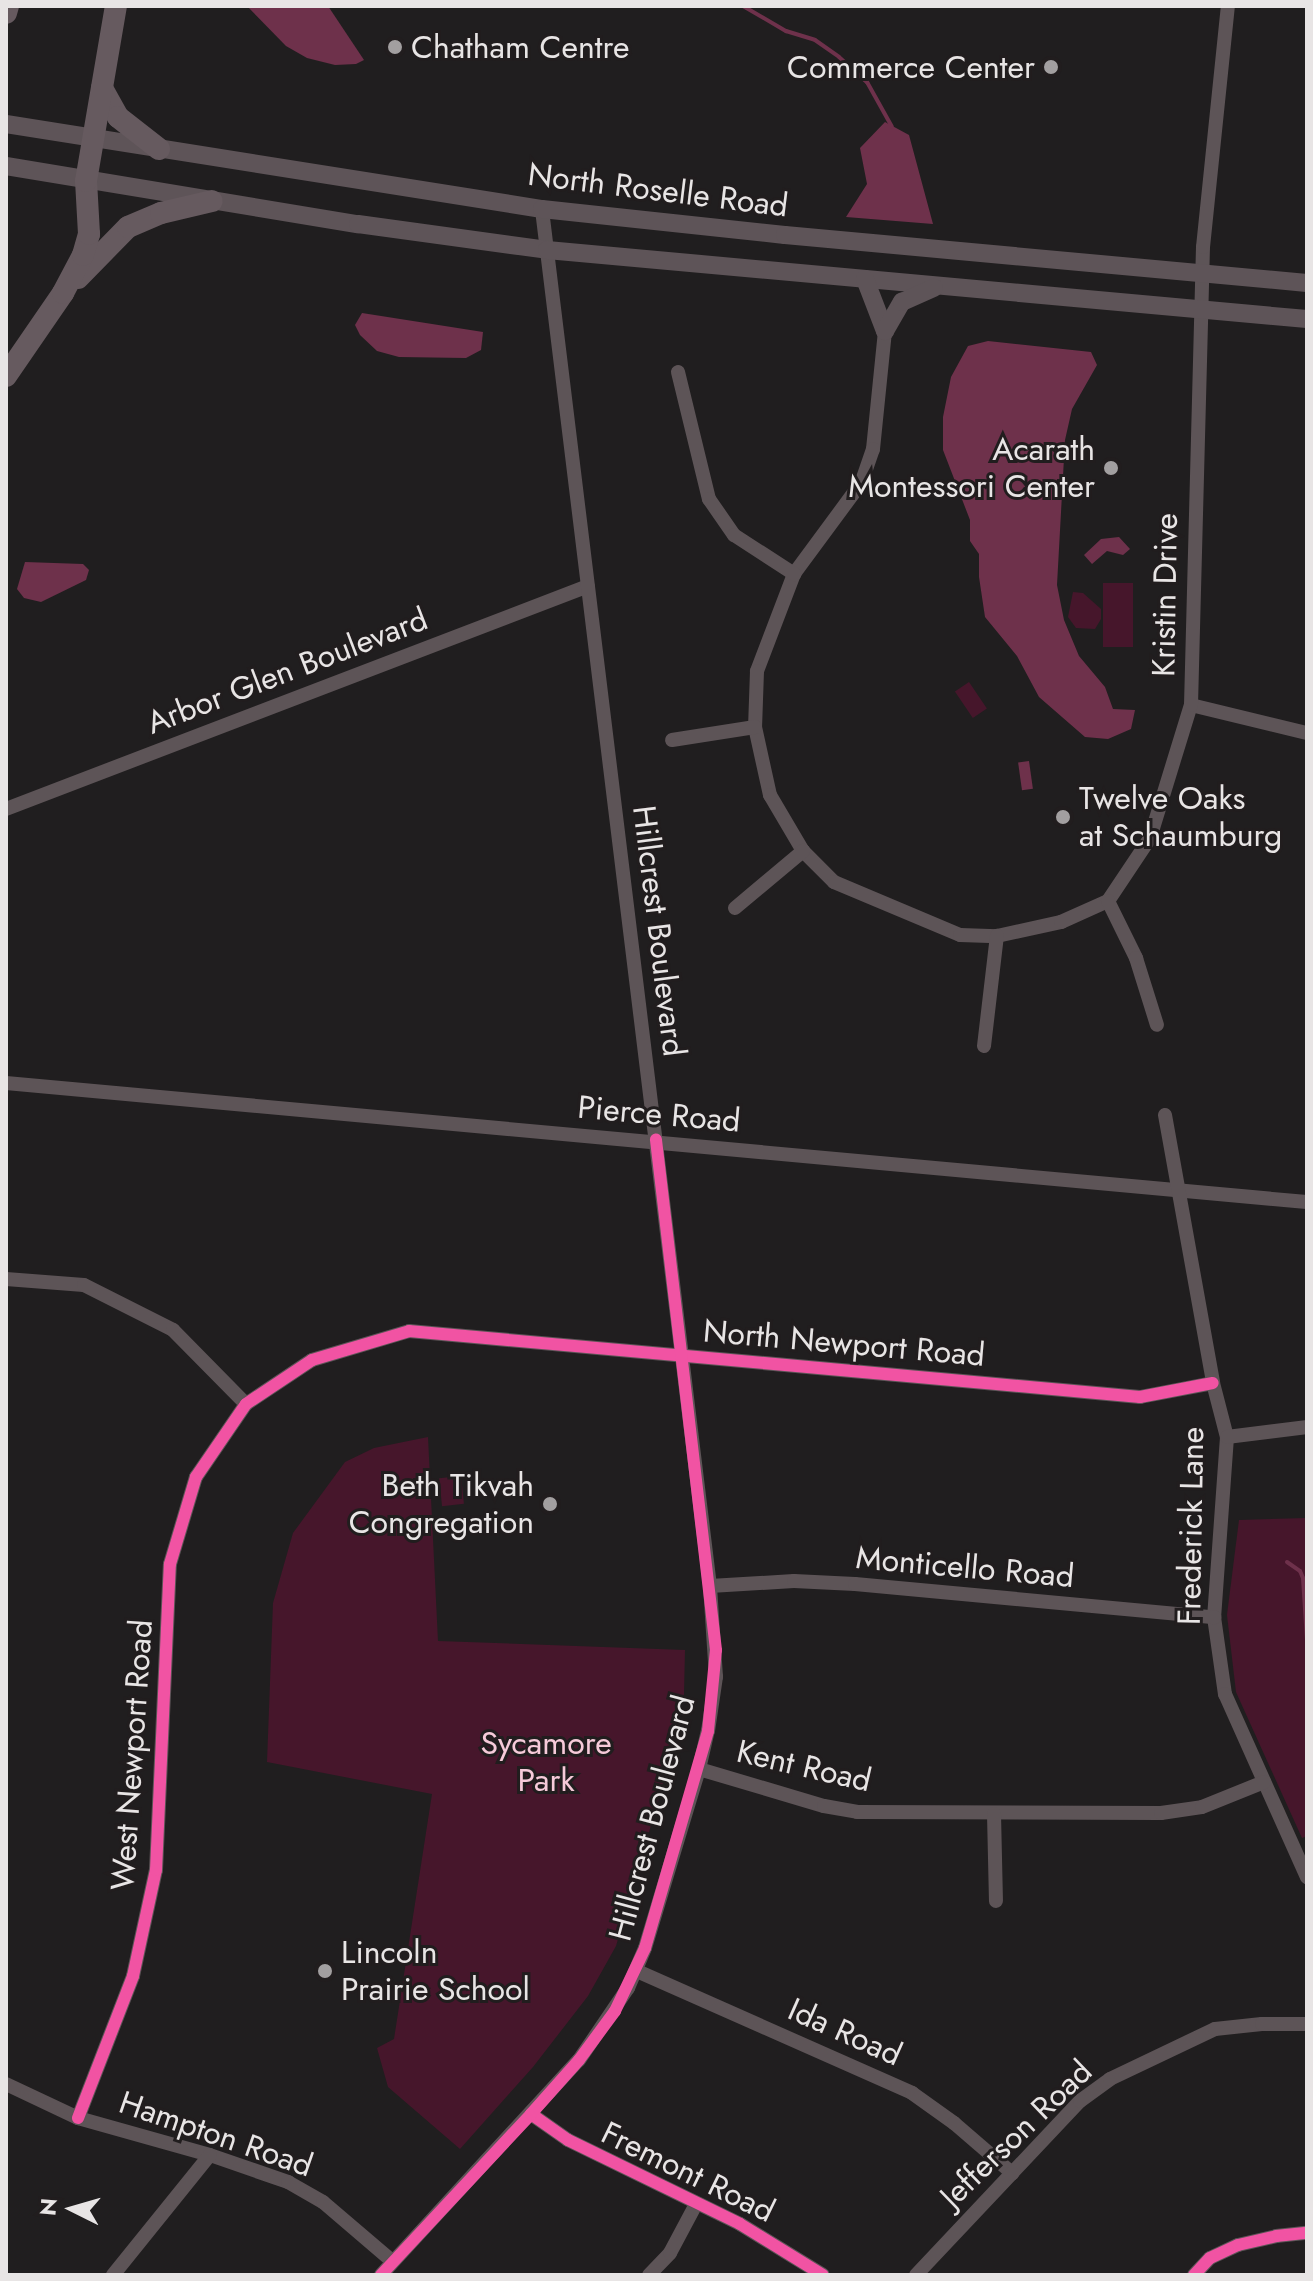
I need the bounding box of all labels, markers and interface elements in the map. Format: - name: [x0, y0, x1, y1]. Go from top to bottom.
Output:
- place label: Chatham Centre: [411, 28, 629, 66]
- marker: Chatham Centre: [386, 38, 404, 56]
- place label: Commerce Center: [787, 48, 1035, 86]
- marker: Commerce Center: [1042, 58, 1060, 76]
- street label: North Roselle Road: [526, 155, 790, 225]
- place label: Acarath Montessori Center: [848, 431, 1095, 506]
- marker: Acarath Montessori Center: [1102, 459, 1120, 477]
- street label: Kristin Drive: [1144, 513, 1186, 677]
- street label: Arbor Glen Boulevard: [141, 600, 433, 742]
- place label: Twelve Oaks at Schaumburg: [1079, 780, 1282, 855]
- street label: Hillcrest Boulevard: [625, 803, 693, 1059]
- marker: Twelve Oaks at Schaumburg: [1054, 808, 1072, 826]
- street label: Pierce Road: [576, 1088, 742, 1140]
- street label: North Newport Road: [701, 1312, 987, 1374]
- street label: Frederick Lane: [1170, 1426, 1212, 1626]
- place label: Beth Tikvah Congregation: [349, 1467, 534, 1542]
- marker: Beth Tikvah Congregation: [541, 1495, 559, 1513]
- street label: Monticello Road: [854, 1538, 1076, 1596]
- street label: West Newport Road: [103, 1618, 161, 1892]
- street label: Hillcrest Boulevard: [601, 1691, 703, 1945]
- park label: Sycamore Park: [480, 1725, 612, 1800]
- street label: Kent Road: [733, 1732, 875, 1800]
- place label: Lincoln Prairie School: [341, 1934, 530, 2009]
- marker: Lincoln Prairie School: [316, 1962, 334, 1980]
- street label: Ida Road: [782, 1990, 908, 2074]
- street label: Jefferson Road: [932, 2052, 1100, 2216]
- street label: Hampton Road: [114, 2083, 318, 2185]
- street label: Fremont Road: [595, 2114, 781, 2230]
- north arrow: [32, 2169, 112, 2249]
- text: N: [31, 2197, 65, 2217]

